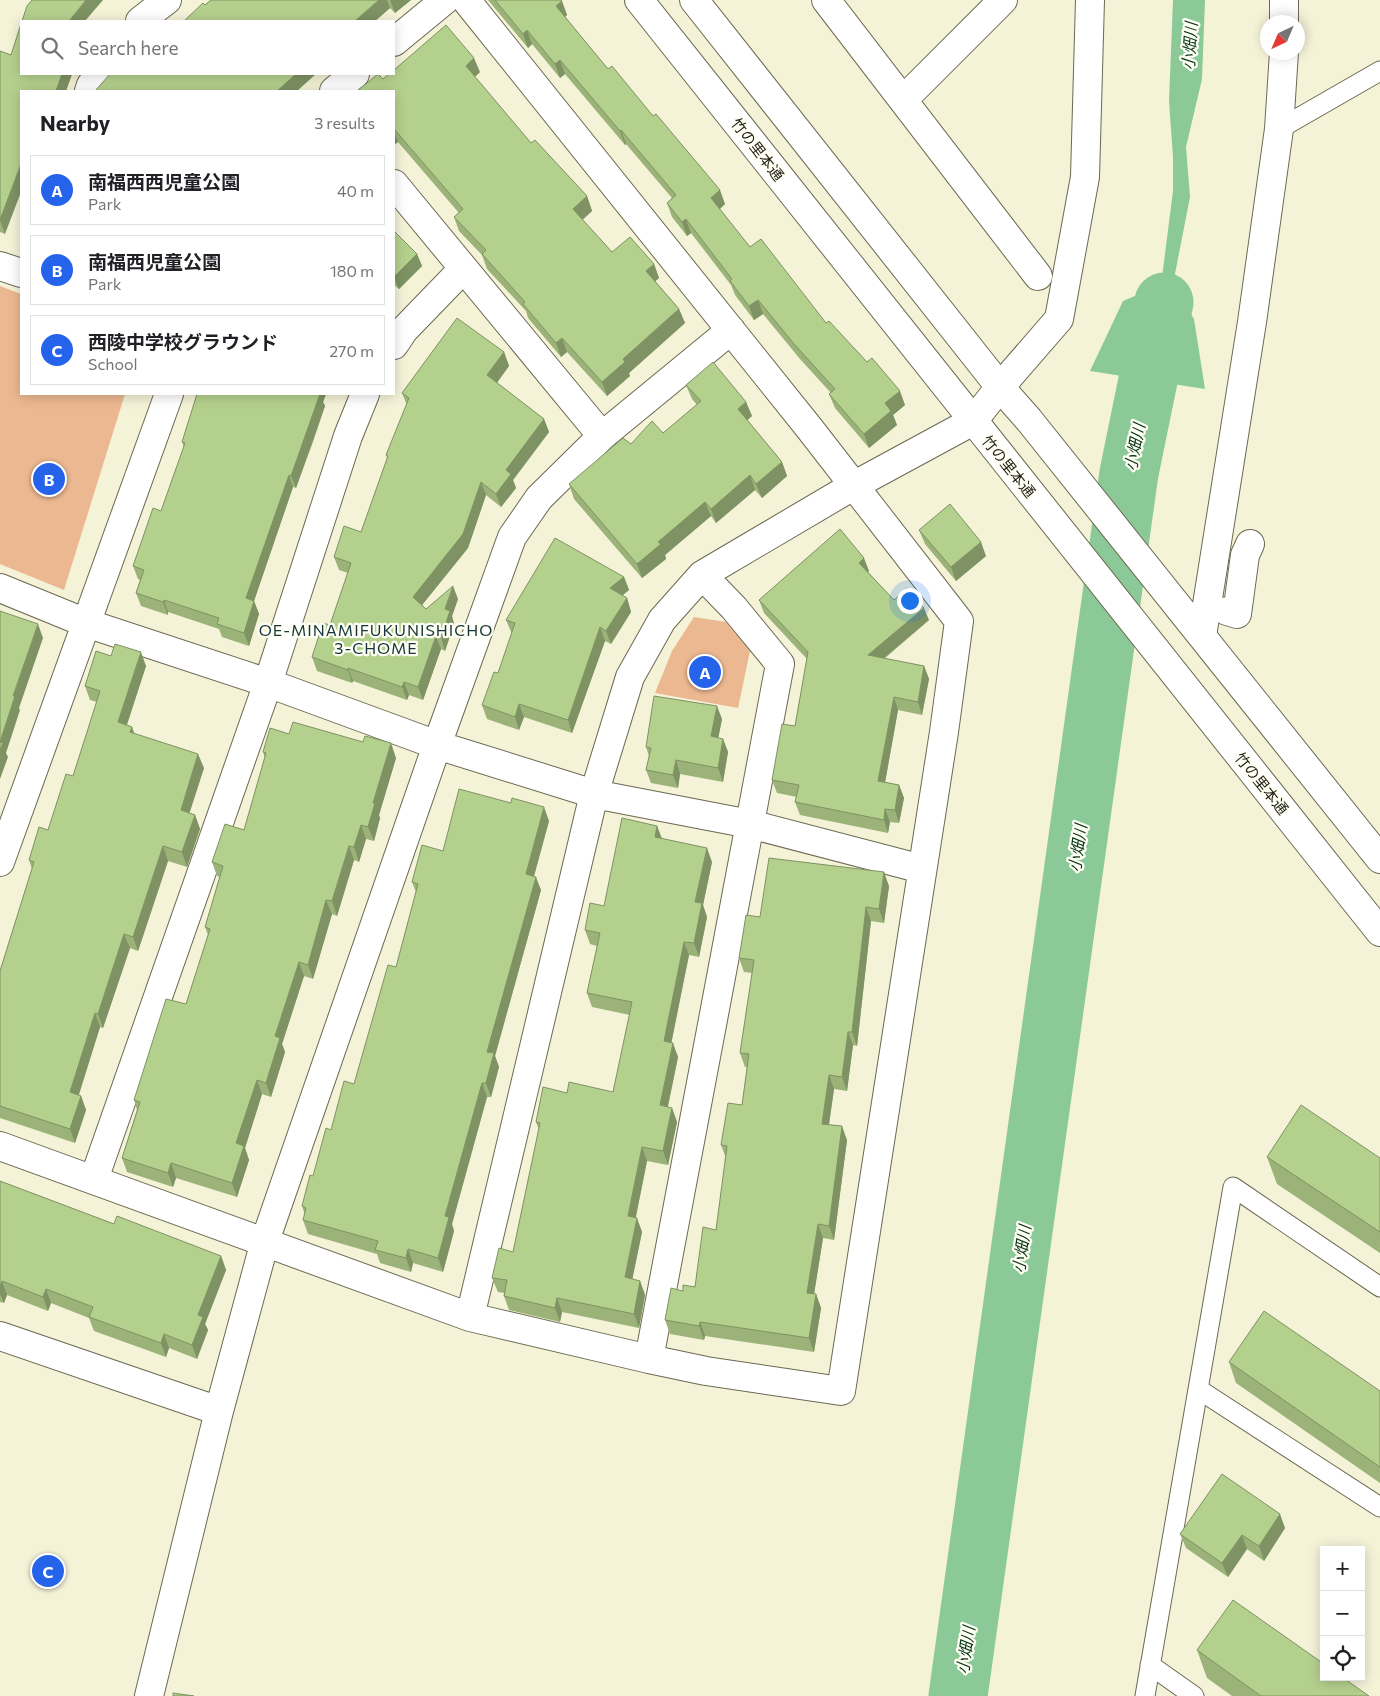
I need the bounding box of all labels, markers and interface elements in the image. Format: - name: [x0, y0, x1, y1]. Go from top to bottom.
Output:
- north arrow: [1260, 15, 1305, 60]
- water label: 小畑川: [1178, 19, 1200, 71]
- search box: [20, 20, 395, 75]
- icon: search: [38, 34, 66, 62]
- text: Search here: [78, 36, 178, 59]
- text: Nearby: [40, 110, 110, 135]
- text: 3 results: [314, 113, 375, 132]
- street label: 竹の里本通: [728, 114, 788, 184]
- text: 南福西西児童公園: [88, 170, 240, 193]
- text: A: [51, 181, 63, 200]
- text: 40 m: [337, 181, 374, 200]
- text: Park: [88, 194, 121, 213]
- text: 南福西児童公園: [88, 250, 221, 273]
- text: B: [52, 261, 62, 280]
- text: 180 m: [330, 261, 374, 280]
- text: Park: [88, 274, 121, 293]
- text: 西陵中学校グラウンド: [88, 330, 278, 353]
- text: C: [52, 341, 62, 360]
- text: 270 m: [329, 341, 374, 360]
- text: School: [88, 354, 138, 373]
- water label: 小畑川: [1120, 420, 1148, 472]
- street label: 竹の里本通: [978, 431, 1040, 501]
- pin: B: [33, 460, 65, 498]
- your location: [897, 588, 923, 614]
- district label: OE-MINAMIFUKUNISHICHO 3-CHOME: [259, 620, 493, 657]
- pin: A: [689, 653, 721, 691]
- street label: 竹の里本通: [1231, 748, 1293, 818]
- water label: 小畑川: [1064, 821, 1090, 873]
- water label: 小畑川: [1008, 1222, 1034, 1274]
- map controls: [1320, 1546, 1365, 1681]
- button: +: [1320, 1546, 1365, 1591]
- pin: C: [32, 1552, 64, 1590]
- button: −: [1320, 1591, 1365, 1636]
- water label: 小畑川: [952, 1623, 978, 1675]
- button: locate: [1320, 1636, 1365, 1681]

